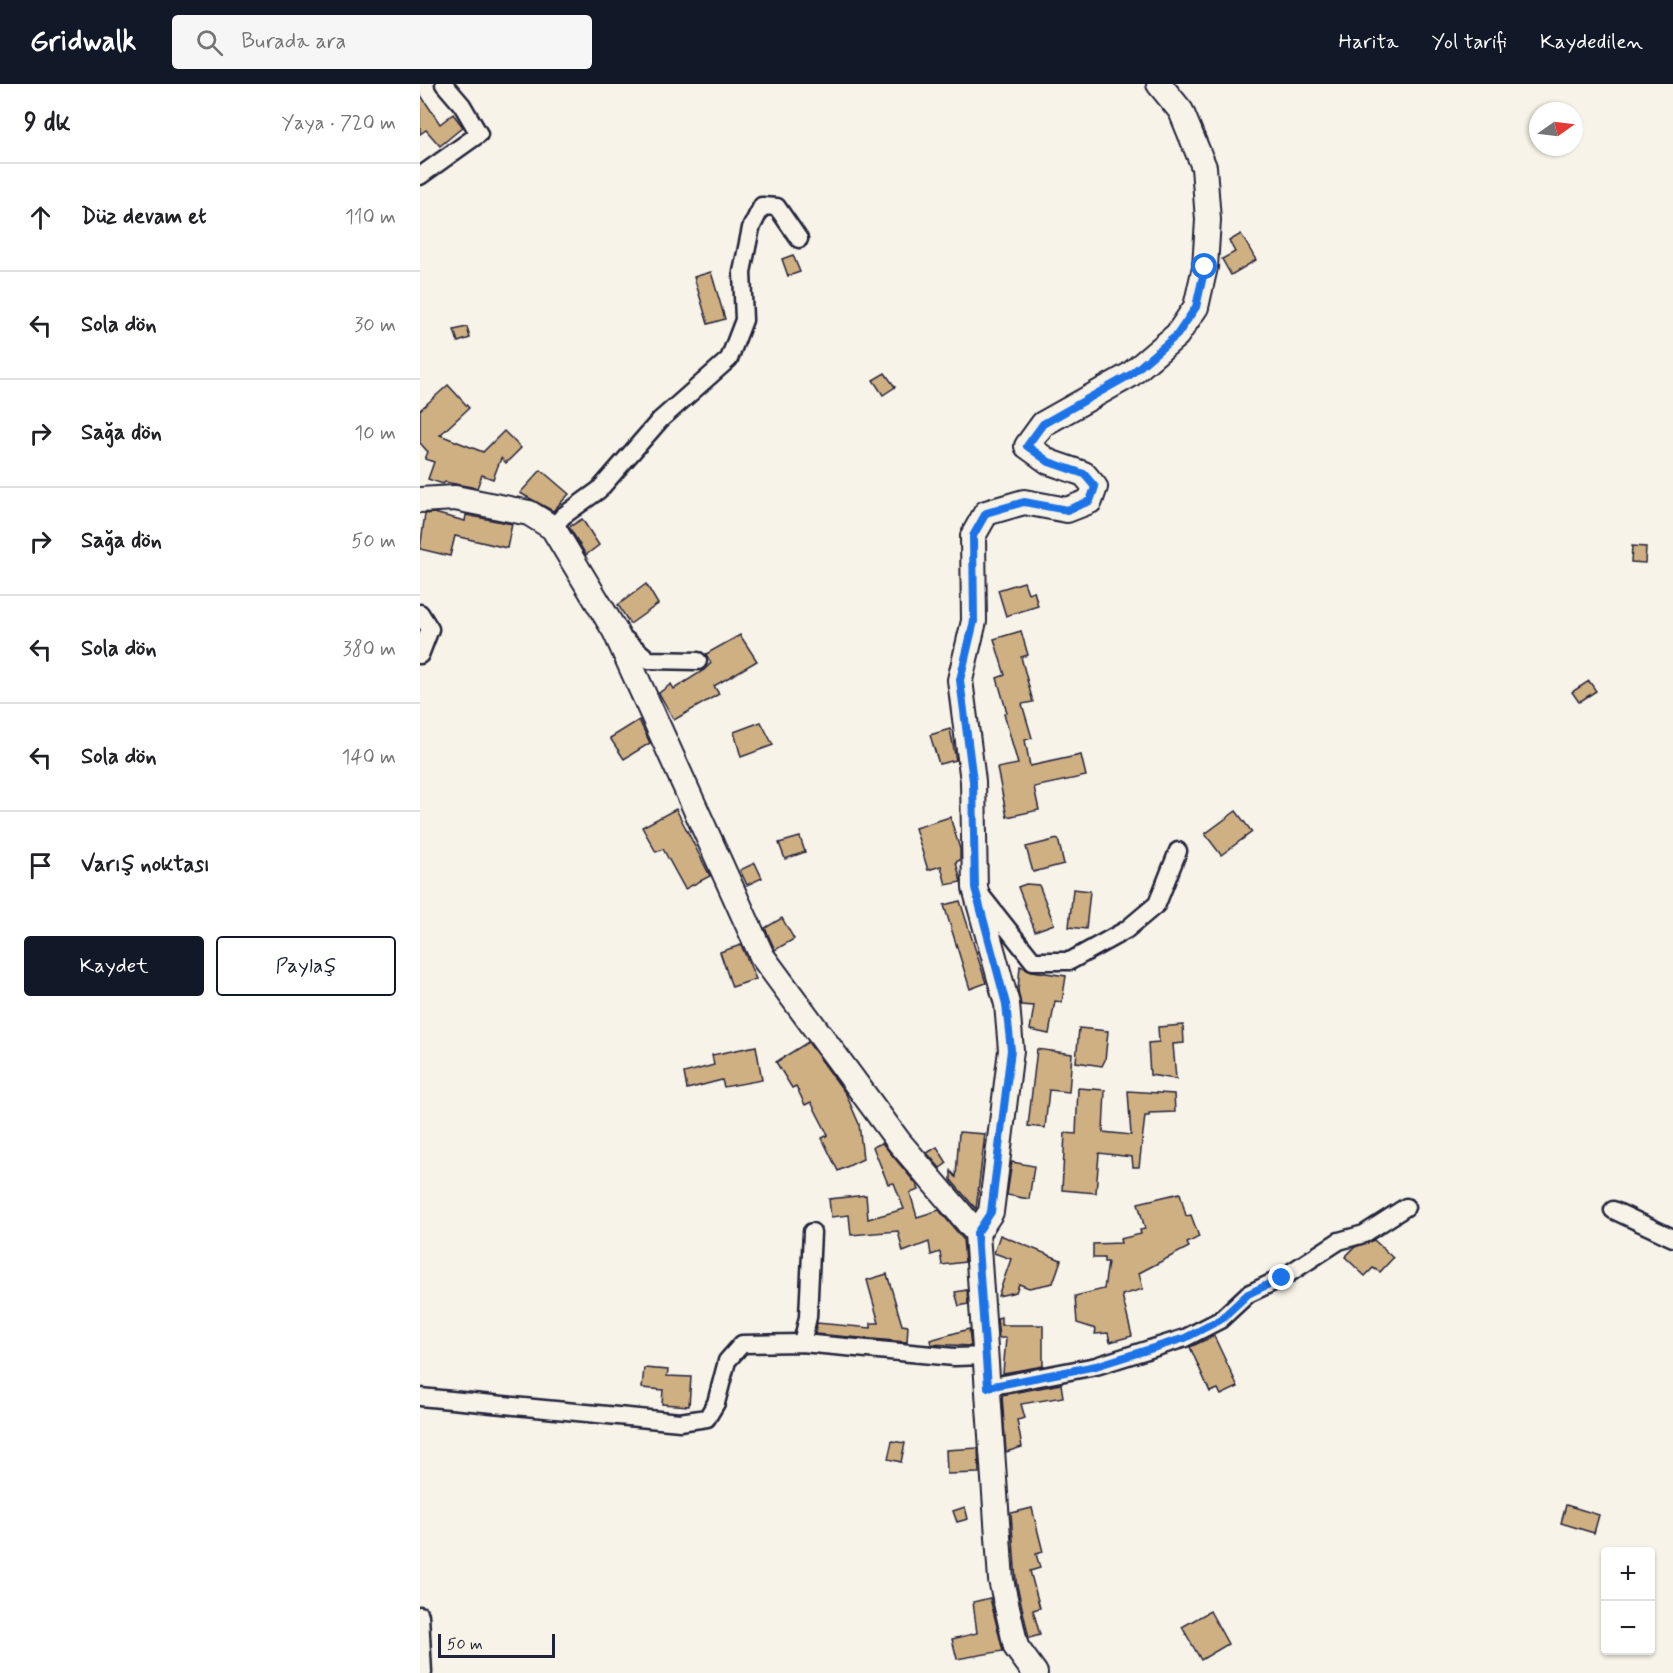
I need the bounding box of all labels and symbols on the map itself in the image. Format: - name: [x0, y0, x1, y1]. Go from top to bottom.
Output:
- north arrow: [1529, 102, 1583, 156]
- route start: [1191, 253, 1217, 279]
- route end: [1268, 1264, 1294, 1290]
- scale bar: [438, 1631, 555, 1658]

